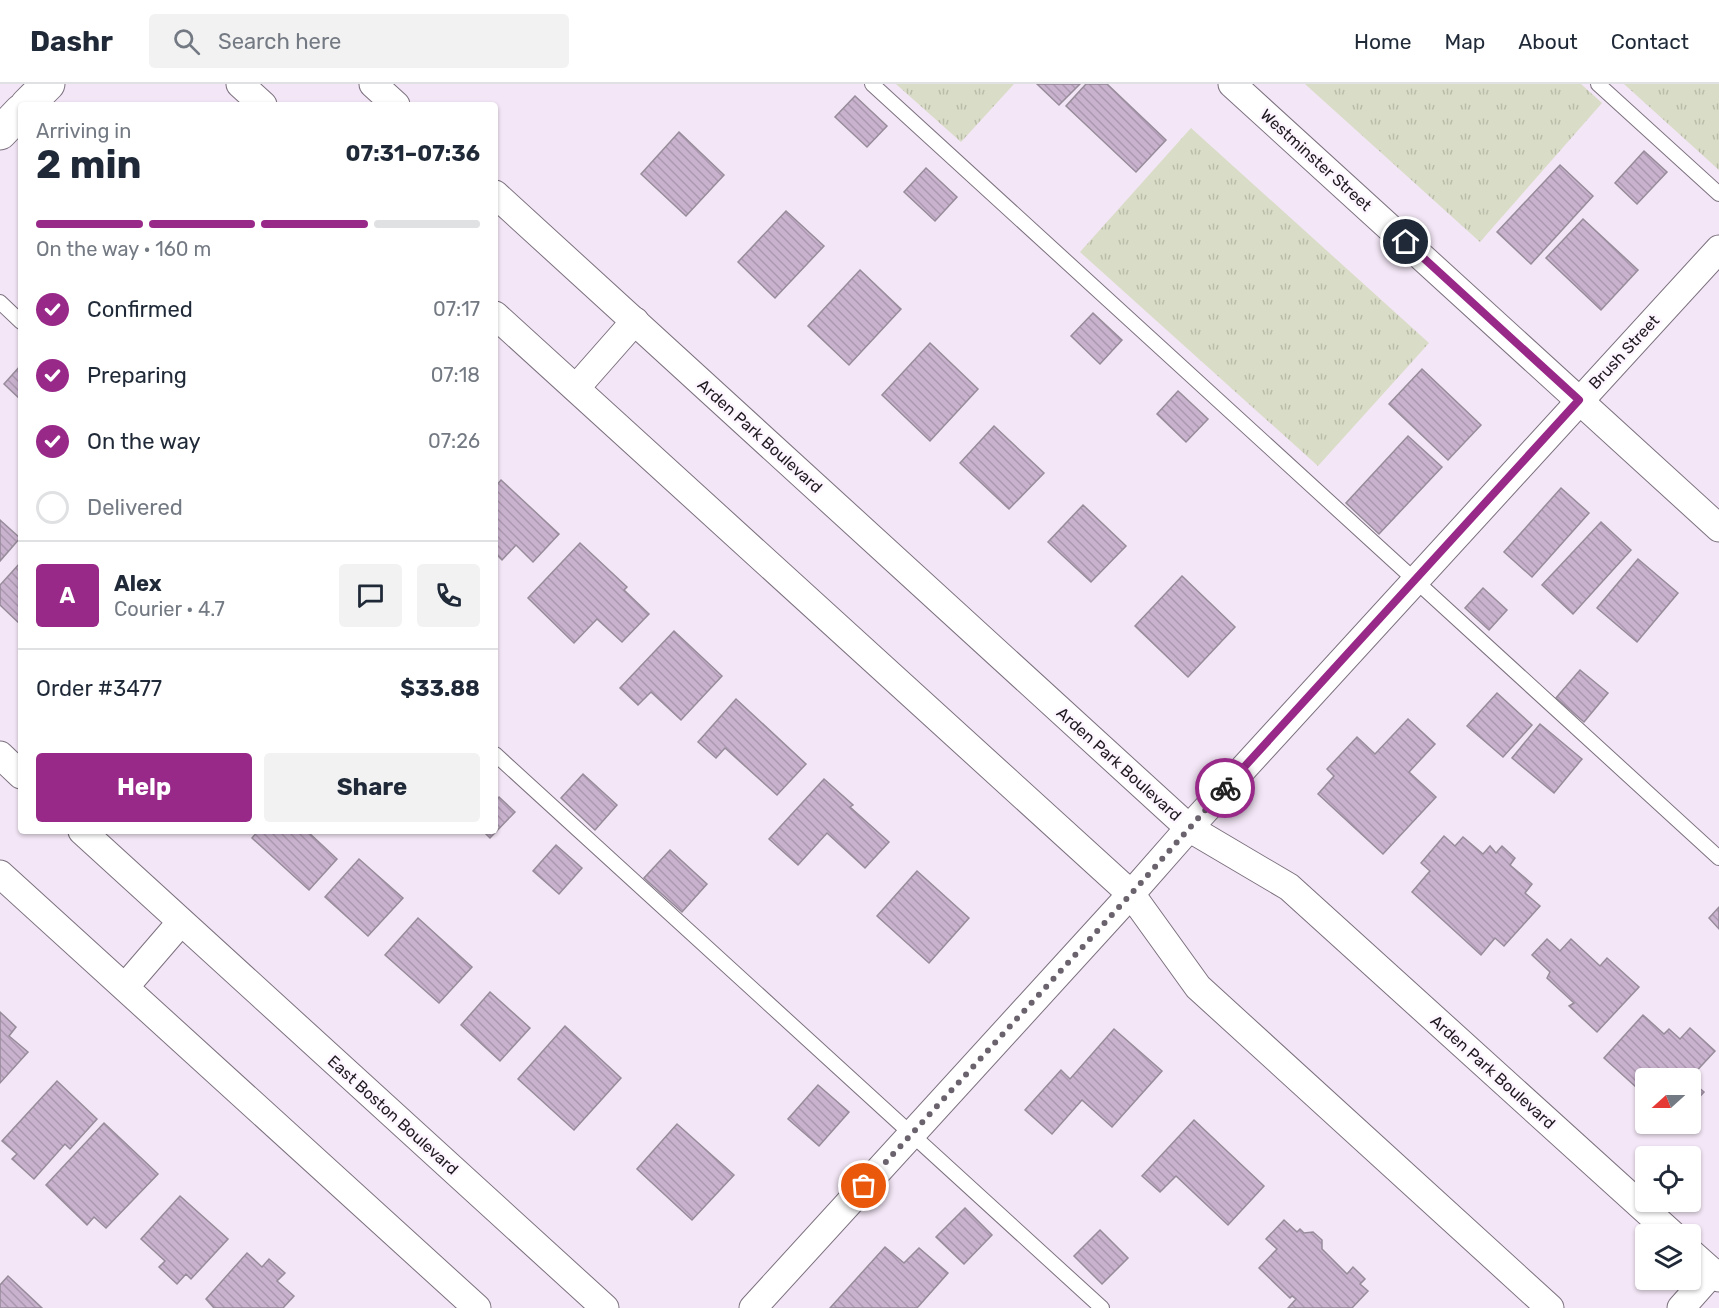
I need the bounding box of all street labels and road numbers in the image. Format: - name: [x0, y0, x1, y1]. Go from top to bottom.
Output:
- street label: Westminster Street: [1257, 105, 1375, 215]
- street label: Brush Street: [1585, 311, 1663, 393]
- street label: Arden Park Boulevard: [694, 375, 826, 497]
- street label: Arden Park Boulevard: [1053, 703, 1185, 825]
- street label: Arden Park Boulevard: [1427, 1011, 1559, 1133]
- street label: East Boston Boulevard: [324, 1051, 462, 1179]

